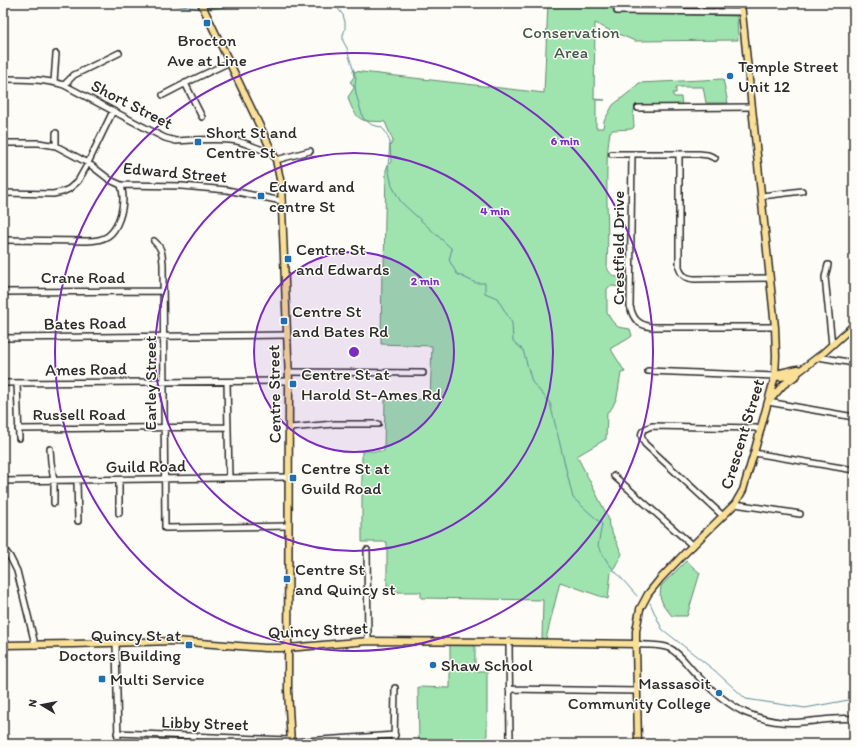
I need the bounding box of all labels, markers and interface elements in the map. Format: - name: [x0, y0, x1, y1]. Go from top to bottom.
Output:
- marker: Brocton Ave at Line: [202, 18, 212, 28]
- park label: Conservation Area: [522, 22, 620, 62]
- place label: Brocton Ave at Line: [167, 30, 247, 70]
- place label: Temple Street Unit 12: [738, 56, 838, 96]
- marker: Temple Street Unit 12: [725, 71, 735, 81]
- street label: Short Street: [88, 75, 176, 133]
- place label: Short St and Centre St: [206, 122, 298, 162]
- text: 6 min: [551, 134, 580, 148]
- marker: Short St and Centre St: [193, 137, 203, 147]
- street label: Edward Street: [122, 157, 228, 187]
- place label: Edward and centre St: [269, 176, 356, 216]
- marker: Edward and centre St: [256, 191, 266, 201]
- street label: Crestfield Drive: [608, 191, 628, 305]
- text: 4 min: [480, 204, 510, 218]
- place label: Centre St and Edwards: [296, 239, 390, 279]
- marker: Centre St and Edwards: [283, 254, 293, 264]
- street label: Crane Road: [41, 267, 126, 287]
- text: 2 min: [411, 274, 440, 288]
- place label: Centre St and Bates Rd: [292, 301, 388, 341]
- street label: Bates Road: [43, 312, 127, 334]
- marker: Centre St and Bates Rd: [279, 316, 289, 326]
- street label: Earley Street: [140, 336, 160, 430]
- street label: Centre Street: [263, 344, 285, 444]
- centre of rings: [347, 345, 361, 359]
- street label: Ames Road: [45, 358, 128, 380]
- place label: Centre St at Harold St-Ames Rd: [301, 364, 442, 404]
- street label: Crescent Street: [716, 376, 768, 492]
- marker: Centre St at Harold St-Ames Rd: [288, 379, 298, 389]
- street label: Russell Road: [32, 404, 126, 424]
- street label: Guild Road: [106, 455, 187, 477]
- place label: Centre St at Guild Road: [301, 458, 390, 498]
- marker: Centre St at Guild Road: [288, 473, 298, 483]
- place label: Centre St and Quincy st: [295, 559, 396, 599]
- marker: Centre St and Quincy st: [282, 574, 292, 584]
- street label: Quincy Street: [267, 617, 369, 643]
- place label: Quincy St at Doctors Building: [58, 625, 182, 665]
- marker: Quincy St at Doctors Building: [184, 640, 194, 650]
- place label: Shaw School: [441, 655, 533, 675]
- marker: Shaw School: [428, 660, 438, 670]
- place label: Multi Service: [110, 669, 205, 689]
- place label: Massasoit Community College: [568, 673, 711, 713]
- marker: Multi Service: [97, 674, 107, 684]
- north arrow: [22, 685, 62, 725]
- marker: Massasoit Community College: [714, 688, 724, 698]
- text: N: [26, 699, 40, 708]
- street label: Libby Street: [161, 711, 249, 735]

